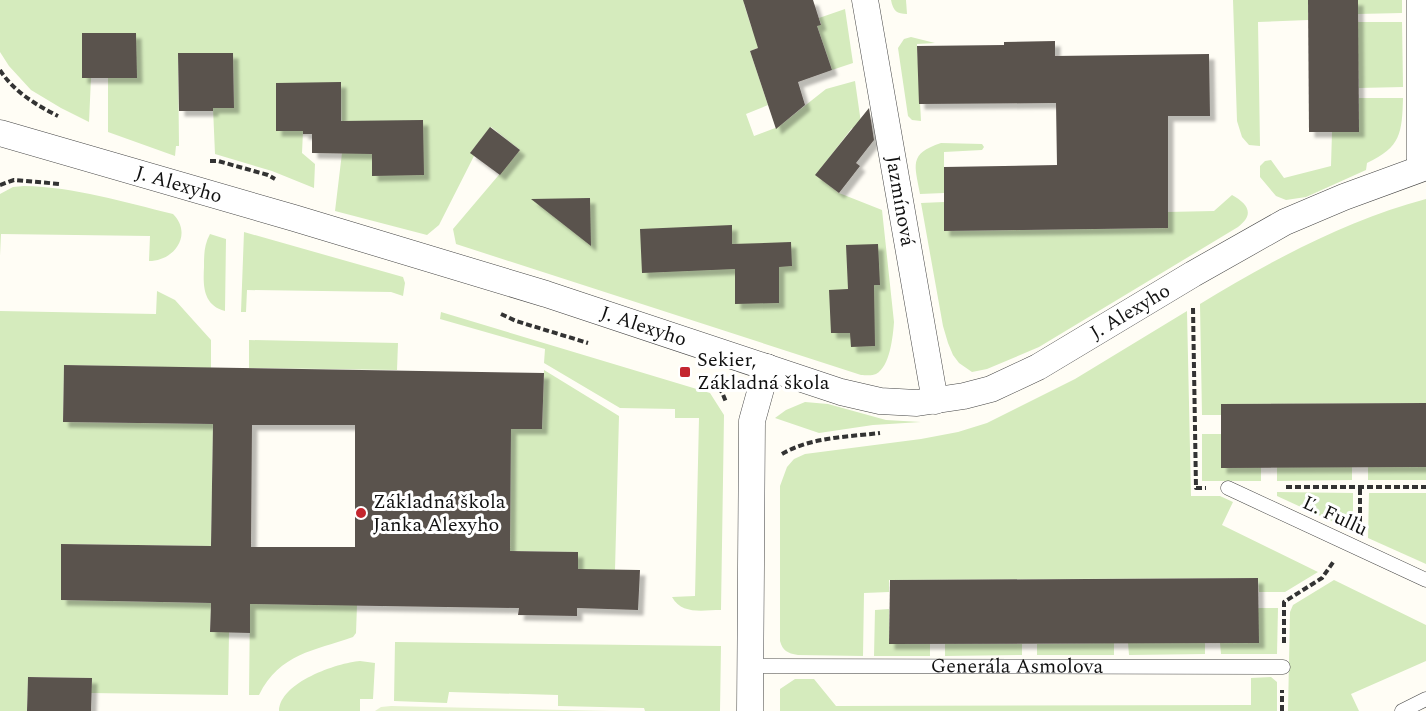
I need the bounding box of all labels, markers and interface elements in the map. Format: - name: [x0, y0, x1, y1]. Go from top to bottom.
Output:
- street label: Jazmínová: [877, 153, 923, 249]
- street label: J. Alexyho: [132, 158, 226, 211]
- street label: J. Alexyho: [1084, 276, 1176, 347]
- street label: J. Alexyho: [596, 298, 691, 355]
- place label: Sekier, Základná škola: [697, 345, 830, 398]
- marker: Sekier, Základná škola: [678, 365, 692, 379]
- place label: Základná škola Janka Alexyho: [373, 487, 506, 540]
- street label: Ľ. Fullu: [1297, 488, 1373, 544]
- marker: Základná škola Janka Alexyho: [354, 506, 368, 520]
- street label: Generála Asmolova: [931, 651, 1103, 682]

